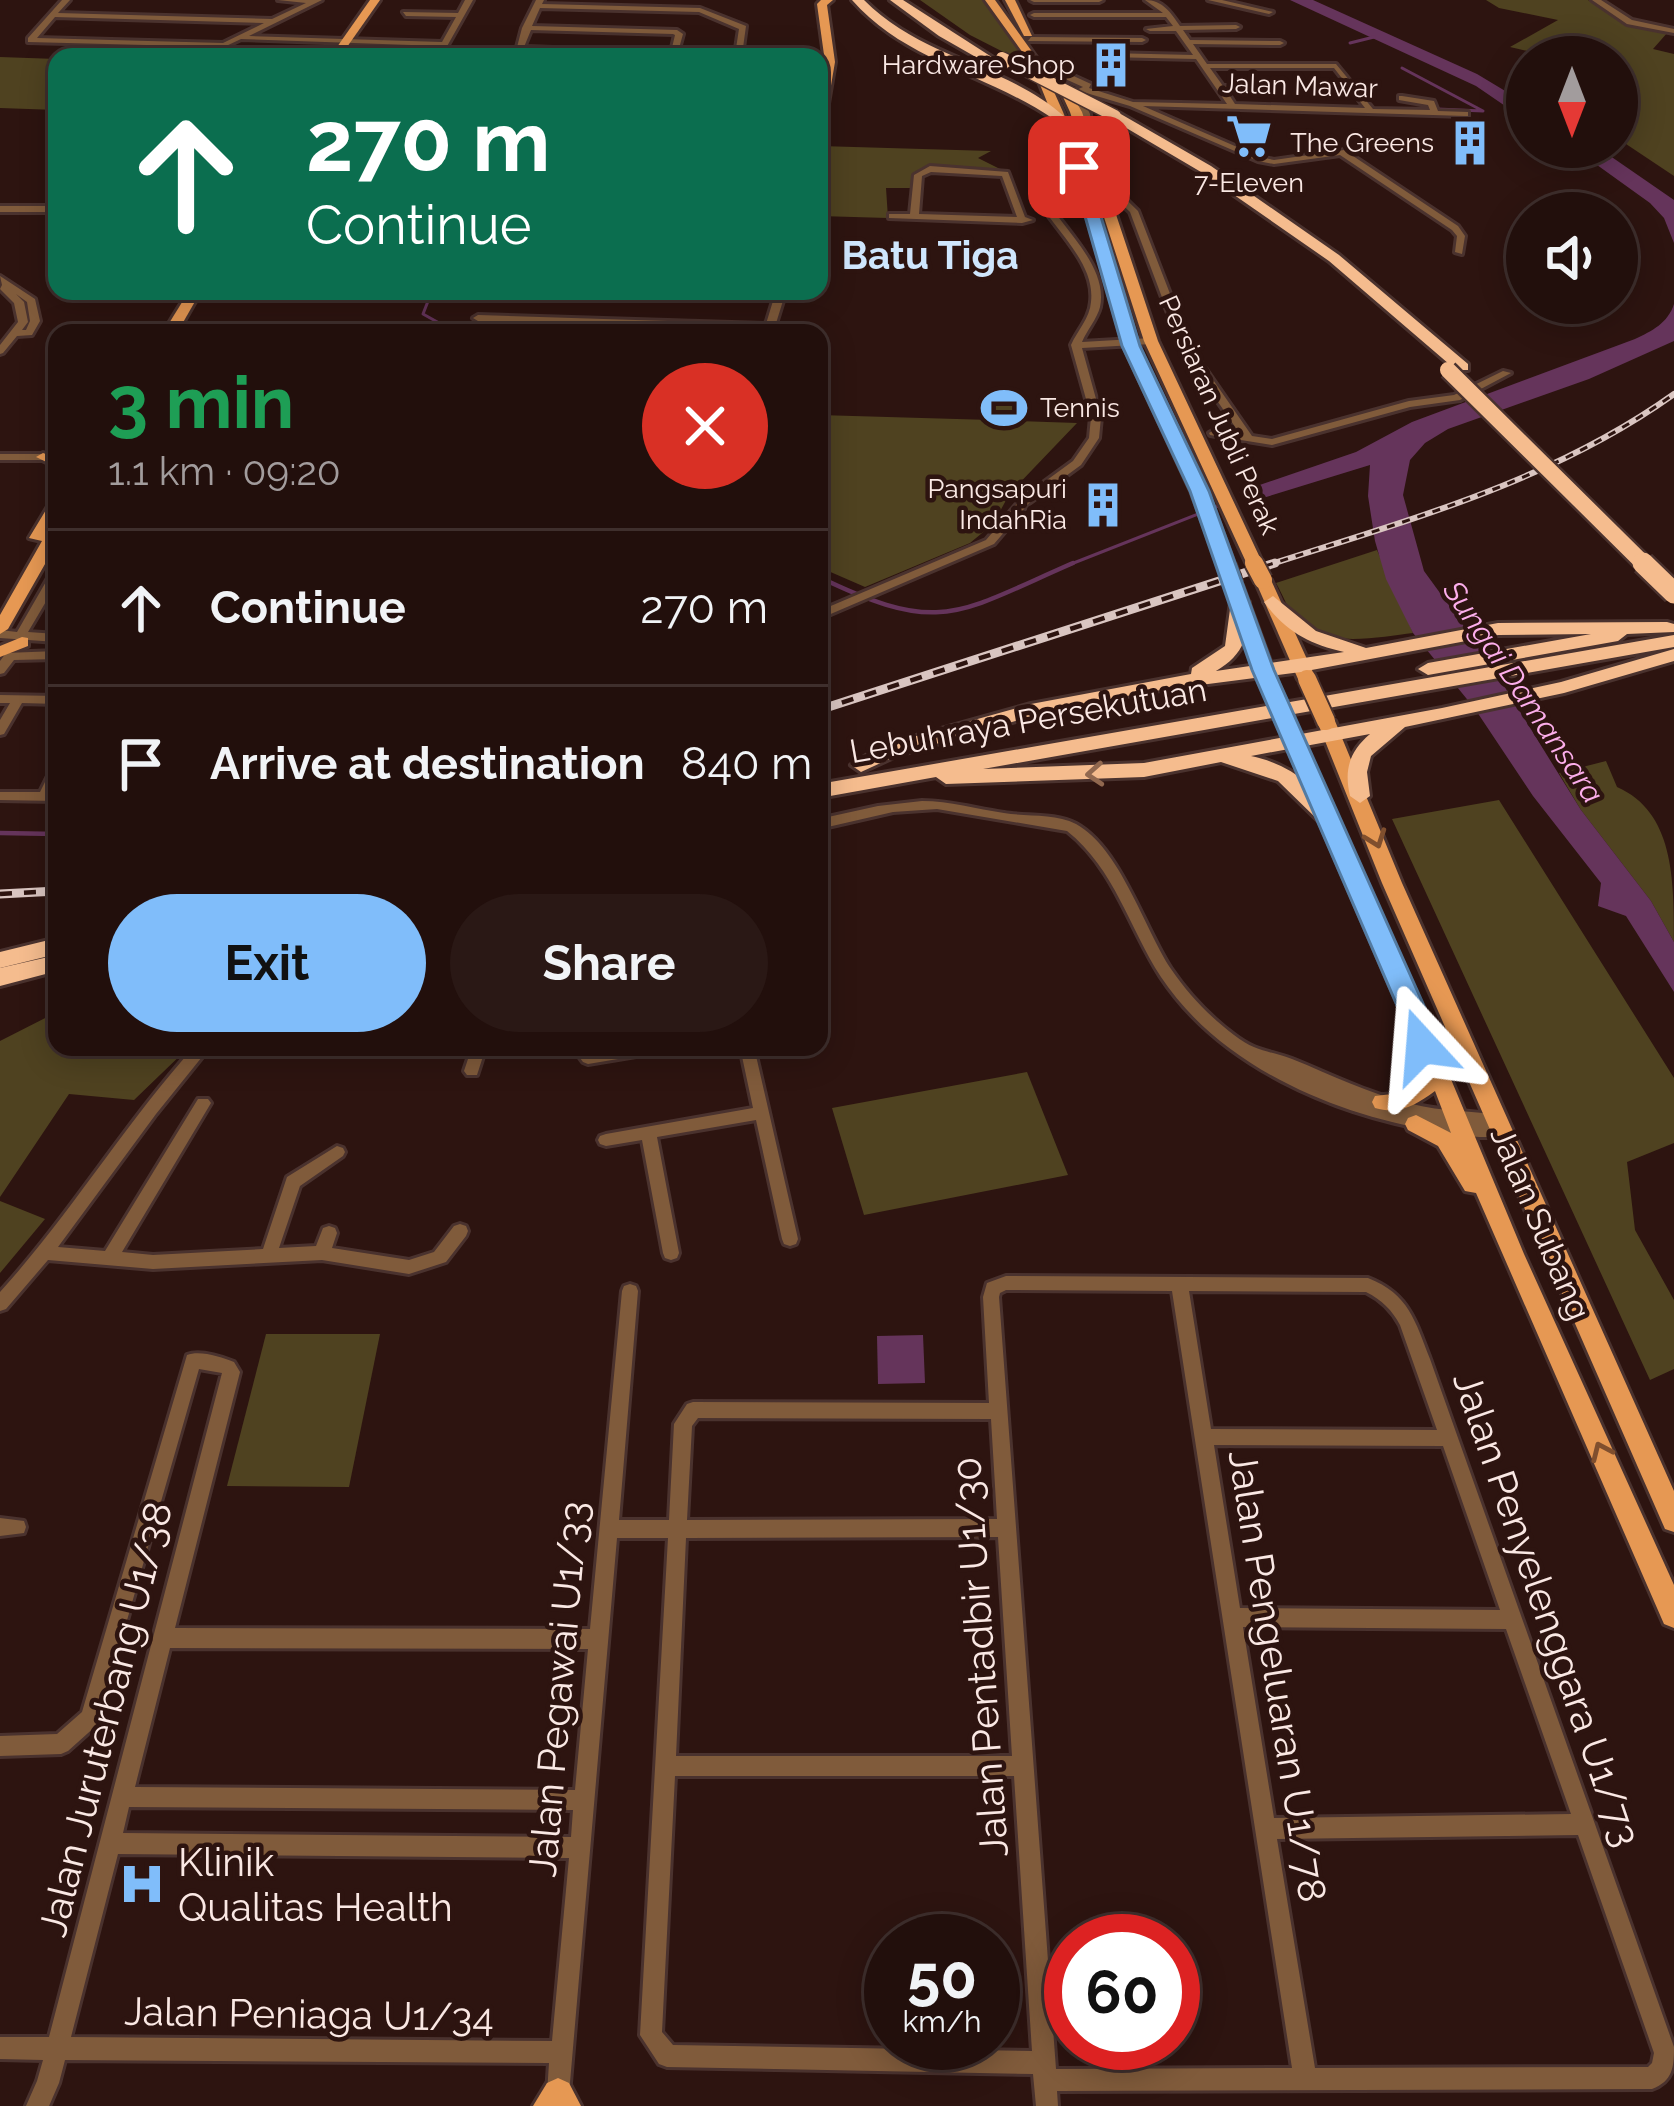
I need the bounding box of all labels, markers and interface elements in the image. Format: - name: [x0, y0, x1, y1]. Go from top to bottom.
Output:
- north arrow: [1506, 36, 1638, 168]
- map controls: [1506, 36, 1638, 324]
- building icon: Hardware Shop: [1086, 40, 1136, 90]
- place label: Hardware Shop: [882, 49, 1075, 80]
- street label: Jalan Mawar: [1222, 67, 1379, 104]
- text: 270 m: [306, 92, 550, 191]
- icon: ahead: [108, 96, 264, 252]
- supermarket icon: 7-Eleven: [1224, 111, 1274, 161]
- pin: [1028, 116, 1130, 218]
- building icon: The Greens: [1445, 118, 1495, 168]
- place label: The Greens: [1290, 127, 1434, 158]
- icon: arrive: [1046, 134, 1112, 200]
- place label: 7-Eleven: [1194, 167, 1304, 198]
- button: sound: [1506, 192, 1638, 324]
- text: Continue: [306, 193, 532, 257]
- district label: Batu Tiga: [841, 232, 1019, 278]
- street label: Persiaran Jubli Perak: [1153, 291, 1286, 540]
- text: 3 min: [108, 360, 294, 445]
- button: close: [642, 363, 768, 489]
- sports icon: Tennis: [979, 383, 1029, 433]
- place label: Tennis: [1040, 392, 1120, 423]
- text: 1.1 km · 09:20: [108, 448, 341, 494]
- place label: Pangsapuri IndahRia: [927, 473, 1067, 535]
- building icon: Pangsapuri IndahRia: [1078, 480, 1128, 530]
- water label: Sungai Damansara: [1436, 573, 1611, 809]
- icon: ahead: [108, 575, 174, 641]
- text: Continue: [210, 581, 406, 634]
- text: 270 m: [640, 581, 768, 634]
- street label: Lebuhraya Persekutuan: [847, 670, 1210, 771]
- icon: arrive: [108, 731, 174, 797]
- text: Arrive at destination: [210, 737, 645, 790]
- text: 840 m: [681, 737, 812, 790]
- one-way arrow: [1085, 761, 1104, 787]
- one-way arrow: [1362, 828, 1386, 849]
- button: Exit: [108, 894, 426, 1032]
- button: Share: [450, 894, 768, 1032]
- position arrow: [1359, 983, 1485, 1109]
- street label: Jalan Subang: [1482, 1121, 1599, 1326]
- street label: Jalan Penyelenggara U1/73: [1444, 1366, 1650, 1852]
- one-way arrow: [1592, 1442, 1616, 1463]
- street label: Jalan Pengeluaran U1/78: [1220, 1447, 1336, 1905]
- street label: Jalan Pentadbir U1/30: [943, 1456, 1017, 1858]
- street label: Jalan Juruterbang U1/38: [29, 1497, 181, 1941]
- street label: Jalan Pegawai U1/33: [519, 1499, 597, 1879]
- place label: Klinik Qualitas Health: [178, 1839, 453, 1930]
- hospital icon: Klinik Qualitas Health: [117, 1859, 167, 1909]
- speed limit sign: 60: [1044, 1914, 1200, 2070]
- text: 50: [907, 1942, 977, 2012]
- street label: Jalan Peniaga U1/34: [124, 1988, 494, 2040]
- text: km/h: [902, 2004, 982, 2039]

